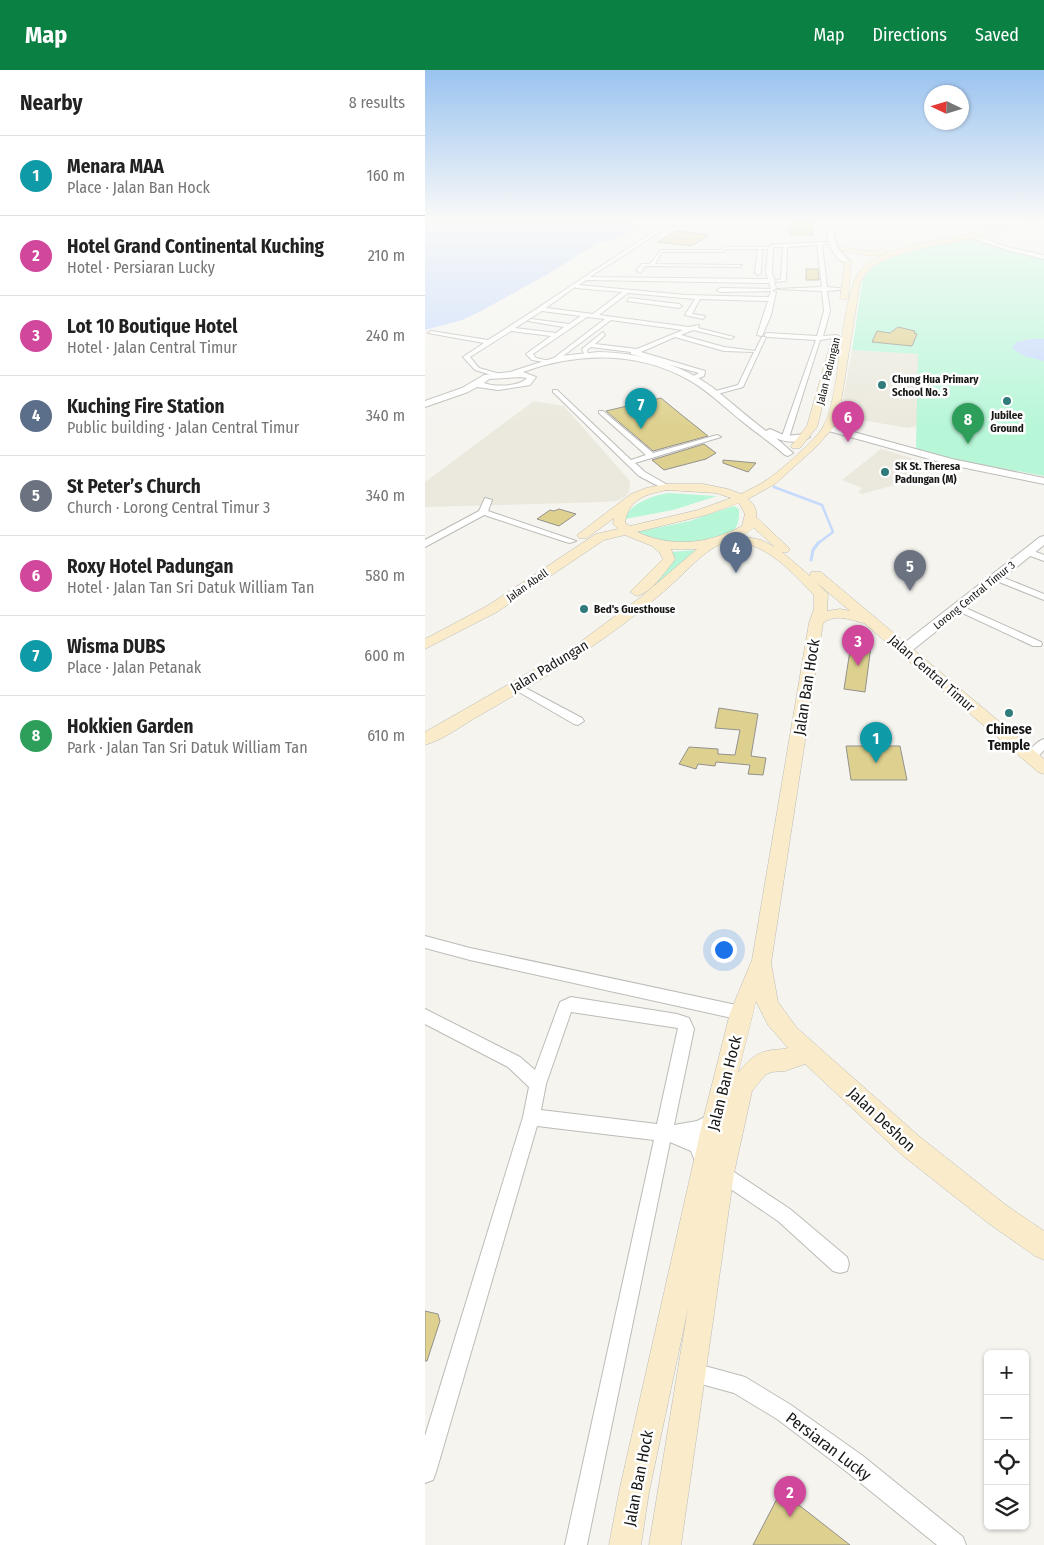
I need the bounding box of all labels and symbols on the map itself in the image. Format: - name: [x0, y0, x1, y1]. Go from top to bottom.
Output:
- north arrow: [924, 85, 969, 130]
- street label: Jalan Padungan: [814, 336, 843, 406]
- place label: Chung Hua Primary School No. 3: [892, 373, 979, 399]
- marker: Chung Hua Primary School No. 3: [876, 379, 888, 391]
- pin: 7: [625, 388, 657, 429]
- marker: Jubilee Ground: [1001, 395, 1013, 407]
- pin: 6: [832, 401, 864, 442]
- pin: 8: [952, 403, 984, 444]
- place label: Jubilee Ground: [990, 409, 1024, 435]
- place label: SK St. Theresa Padungan (M): [895, 460, 961, 486]
- marker: SK St. Theresa Padungan (M): [879, 466, 891, 478]
- pin: 4: [720, 532, 752, 573]
- pin: 5: [894, 550, 926, 591]
- street label: Lorong Central Timur 3: [931, 558, 1018, 632]
- street label: Jalan Abell: [504, 566, 551, 604]
- marker: Bed's Guesthouse: [578, 603, 590, 615]
- place label: Bed's Guesthouse: [594, 603, 676, 616]
- pin: 3: [842, 625, 874, 666]
- street label: Jalan Central Timur: [885, 631, 978, 715]
- street label: Jalan Padungan: [507, 637, 591, 696]
- street label: Jalan Ban Hock: [789, 637, 824, 737]
- marker: Chinese Temple: [1003, 707, 1015, 719]
- place label: Chinese Temple: [986, 721, 1032, 754]
- pin: 1: [860, 722, 892, 763]
- your location: [711, 937, 737, 963]
- street label: Jalan Ban Hock: [703, 1033, 746, 1133]
- street label: Jalan Deshon: [844, 1083, 919, 1155]
- street label: Persiaran Lucky: [782, 1408, 876, 1485]
- street label: Jalan Ban Hock: [620, 1428, 657, 1528]
- pin: 2: [774, 1476, 806, 1517]

